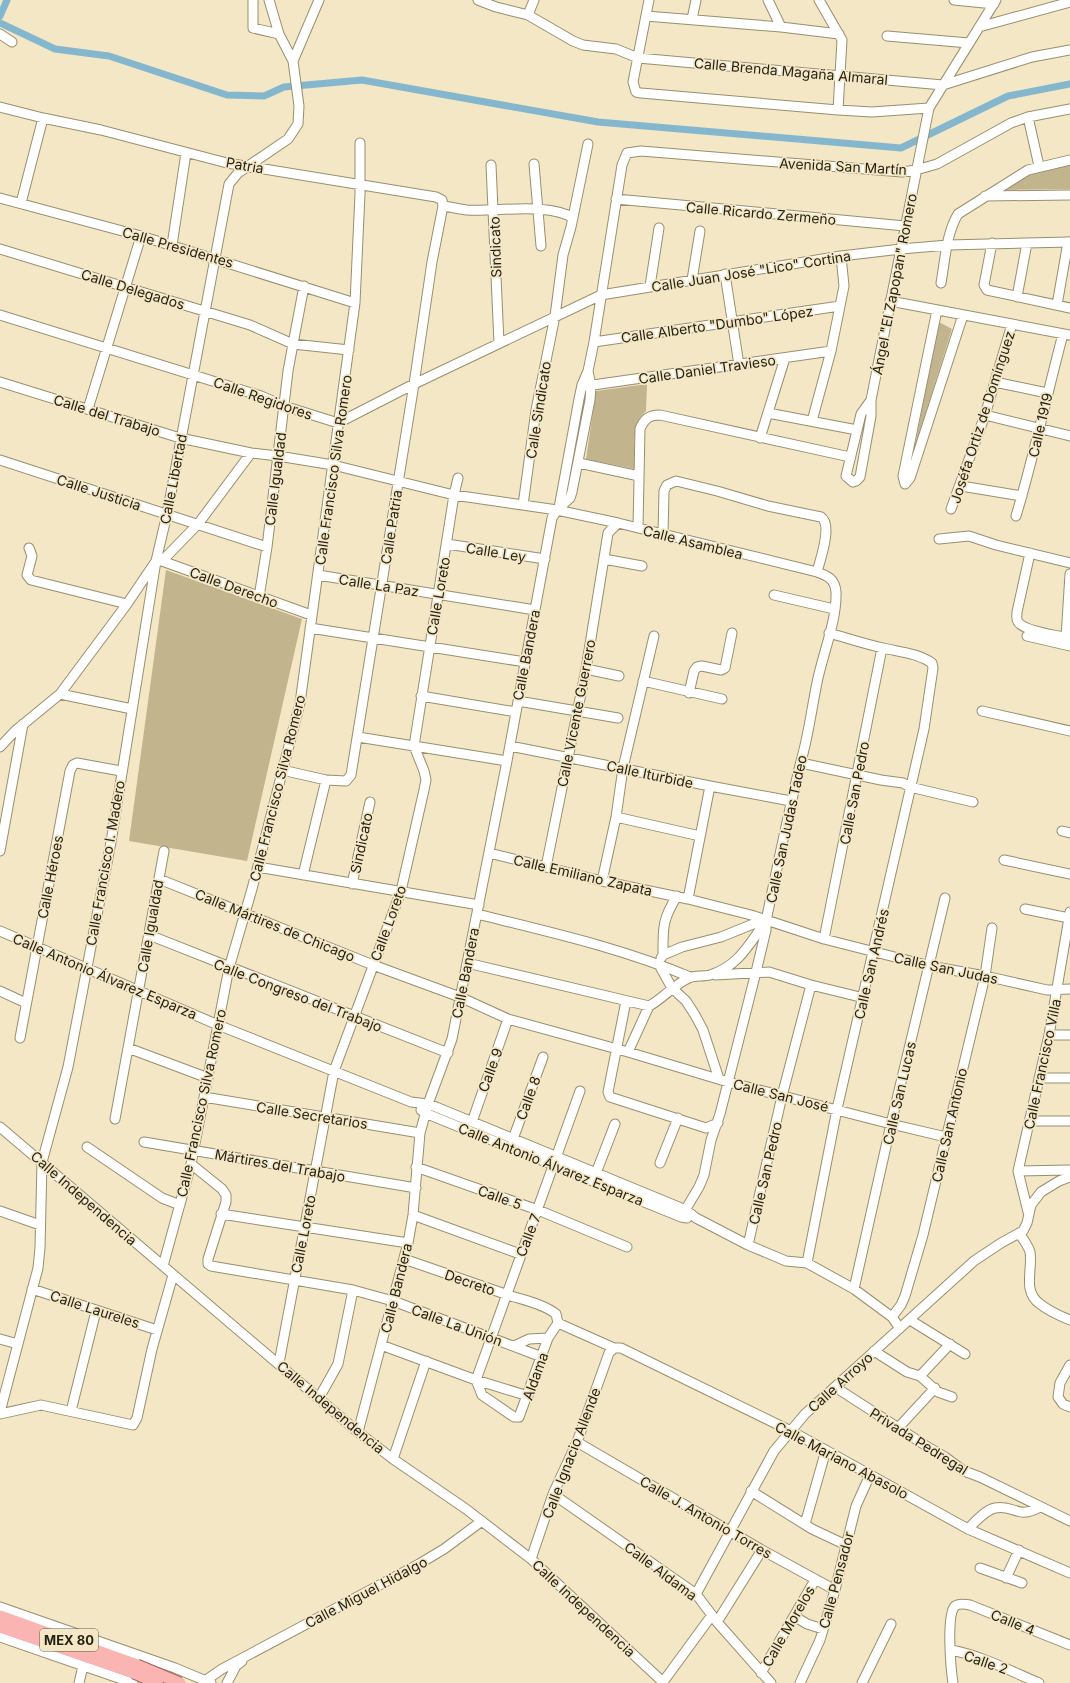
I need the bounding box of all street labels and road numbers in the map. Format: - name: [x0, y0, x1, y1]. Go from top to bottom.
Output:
- street label: Calle Brenda Magaña Almaral: [693, 54, 889, 88]
- street label: Patria: [225, 153, 265, 177]
- street label: Avenida San Martín: [779, 154, 907, 178]
- street label: Ángel "El Zapopan" Romero: [868, 192, 920, 376]
- street label: Calle Ricardo Zermeño: [685, 198, 837, 228]
- street label: Sindicato: [485, 216, 505, 278]
- street label: Calle Presidentes: [120, 223, 236, 271]
- street label: Calle Juan José "Lico" Cortina: [650, 247, 852, 295]
- street label: Calle Delegados: [79, 265, 187, 313]
- street label: Calle Alberto "Dumbo" López: [620, 302, 814, 346]
- street label: Joséfa Ortiz de Domínguez: [946, 329, 1018, 505]
- street label: Calle Daniel Travieso: [637, 351, 777, 387]
- street label: Calle Sindicato: [522, 360, 554, 460]
- street label: Calle Regidores: [211, 373, 315, 423]
- street label: Calle Francisco Silva Romero: [311, 374, 355, 566]
- street label: Calle del Trabajo: [52, 391, 162, 439]
- street label: Calle 1919: [1024, 391, 1056, 459]
- street label: Calle Igualdad: [261, 431, 289, 527]
- street label: Calle Libertad: [156, 432, 190, 526]
- street label: Calle Justicia: [55, 470, 143, 514]
- street label: Calle Patria: [377, 489, 405, 565]
- street label: Calle Asamblea: [641, 521, 745, 563]
- street label: Calle Ley: [465, 539, 527, 565]
- street label: Calle Loreto: [423, 555, 453, 637]
- street label: Calle Derecho: [187, 563, 281, 611]
- street label: Calle La Paz: [338, 570, 420, 600]
- street label: Calle Bandera: [509, 608, 543, 702]
- street label: Calle Vicente Guerrero: [553, 638, 599, 788]
- street label: Calle Francisco Silva Romero: [246, 693, 308, 883]
- street label: Calle San Pedro: [836, 740, 872, 846]
- street label: Calle San Judas Tadeo: [762, 753, 810, 905]
- street label: Calle Iturbide: [605, 757, 695, 791]
- street label: Calle Francisco I. Madero: [82, 779, 128, 947]
- street label: Sindicato: [346, 811, 376, 875]
- street label: Calle Héroes: [34, 834, 66, 920]
- street label: Calle Emiliano Zapata: [512, 851, 654, 899]
- street label: Calle Igualdad: [133, 878, 167, 974]
- street label: Calle Loreto: [366, 883, 410, 963]
- street label: Calle Mártires de Chicago: [193, 885, 357, 965]
- street label: Calle San Andrés: [850, 907, 892, 1021]
- street label: Calle Bandera: [448, 926, 482, 1020]
- street label: Calle Antonio Álvarez Esparza: [10, 929, 200, 1023]
- street label: Calle San Judas: [892, 949, 1000, 987]
- street label: Calle Congreso del Trabajo: [211, 955, 385, 1035]
- street label: Calle Francisco Villa: [1020, 997, 1064, 1131]
- street label: Calle Francisco Silva Romero: [173, 1007, 229, 1199]
- street label: Calle San Lucas: [879, 1040, 919, 1146]
- street label: Calle 9: [474, 1046, 506, 1094]
- street label: Calle San Antonio: [928, 1066, 970, 1184]
- street label: Calle 8: [512, 1074, 544, 1122]
- street label: Calle San José: [731, 1075, 831, 1115]
- street label: Calle Secretarios: [255, 1098, 369, 1132]
- street label: Calle Antonio Álvarez Esparza: [456, 1119, 646, 1209]
- street label: Calle San Pedro: [745, 1120, 785, 1226]
- street label: Mártires del Trabajo: [213, 1145, 347, 1185]
- street label: Calle Independencia: [27, 1147, 141, 1249]
- street label: Calle 5: [476, 1181, 524, 1213]
- street label: Calle Loreto: [287, 1193, 319, 1275]
- street label: Calle 7: [512, 1211, 544, 1259]
- street label: Calle Bandera: [377, 1241, 415, 1335]
- street label: Decreto: [443, 1265, 497, 1299]
- street label: Calle Laureles: [48, 1287, 142, 1331]
- street label: Calle La Unión: [409, 1301, 505, 1349]
- street label: Calle Arroyo: [804, 1348, 876, 1416]
- street label: Aldama: [519, 1350, 551, 1402]
- street label: Calle Independencia: [274, 1357, 388, 1457]
- street label: Calle Ignacio Allende: [538, 1385, 604, 1521]
- street label: Privada Pedregal: [867, 1404, 971, 1478]
- street label: Calle Mariano Abasolo: [772, 1418, 912, 1502]
- street label: Calle J. Antonio Torres: [637, 1472, 775, 1562]
- street label: Calle Pensador: [815, 1530, 857, 1630]
- street label: Calle Aldama: [621, 1538, 701, 1604]
- street label: Calle Miguel Hidalgo: [302, 1553, 430, 1631]
- street label: Calle Independencia: [529, 1556, 639, 1660]
- street label: Calle Morelos: [758, 1583, 818, 1669]
- street label: Calle 4: [988, 1606, 1038, 1638]
- road number: MEX 80: [40, 1629, 98, 1651]
- street label: Calle 2: [962, 1647, 1010, 1677]

